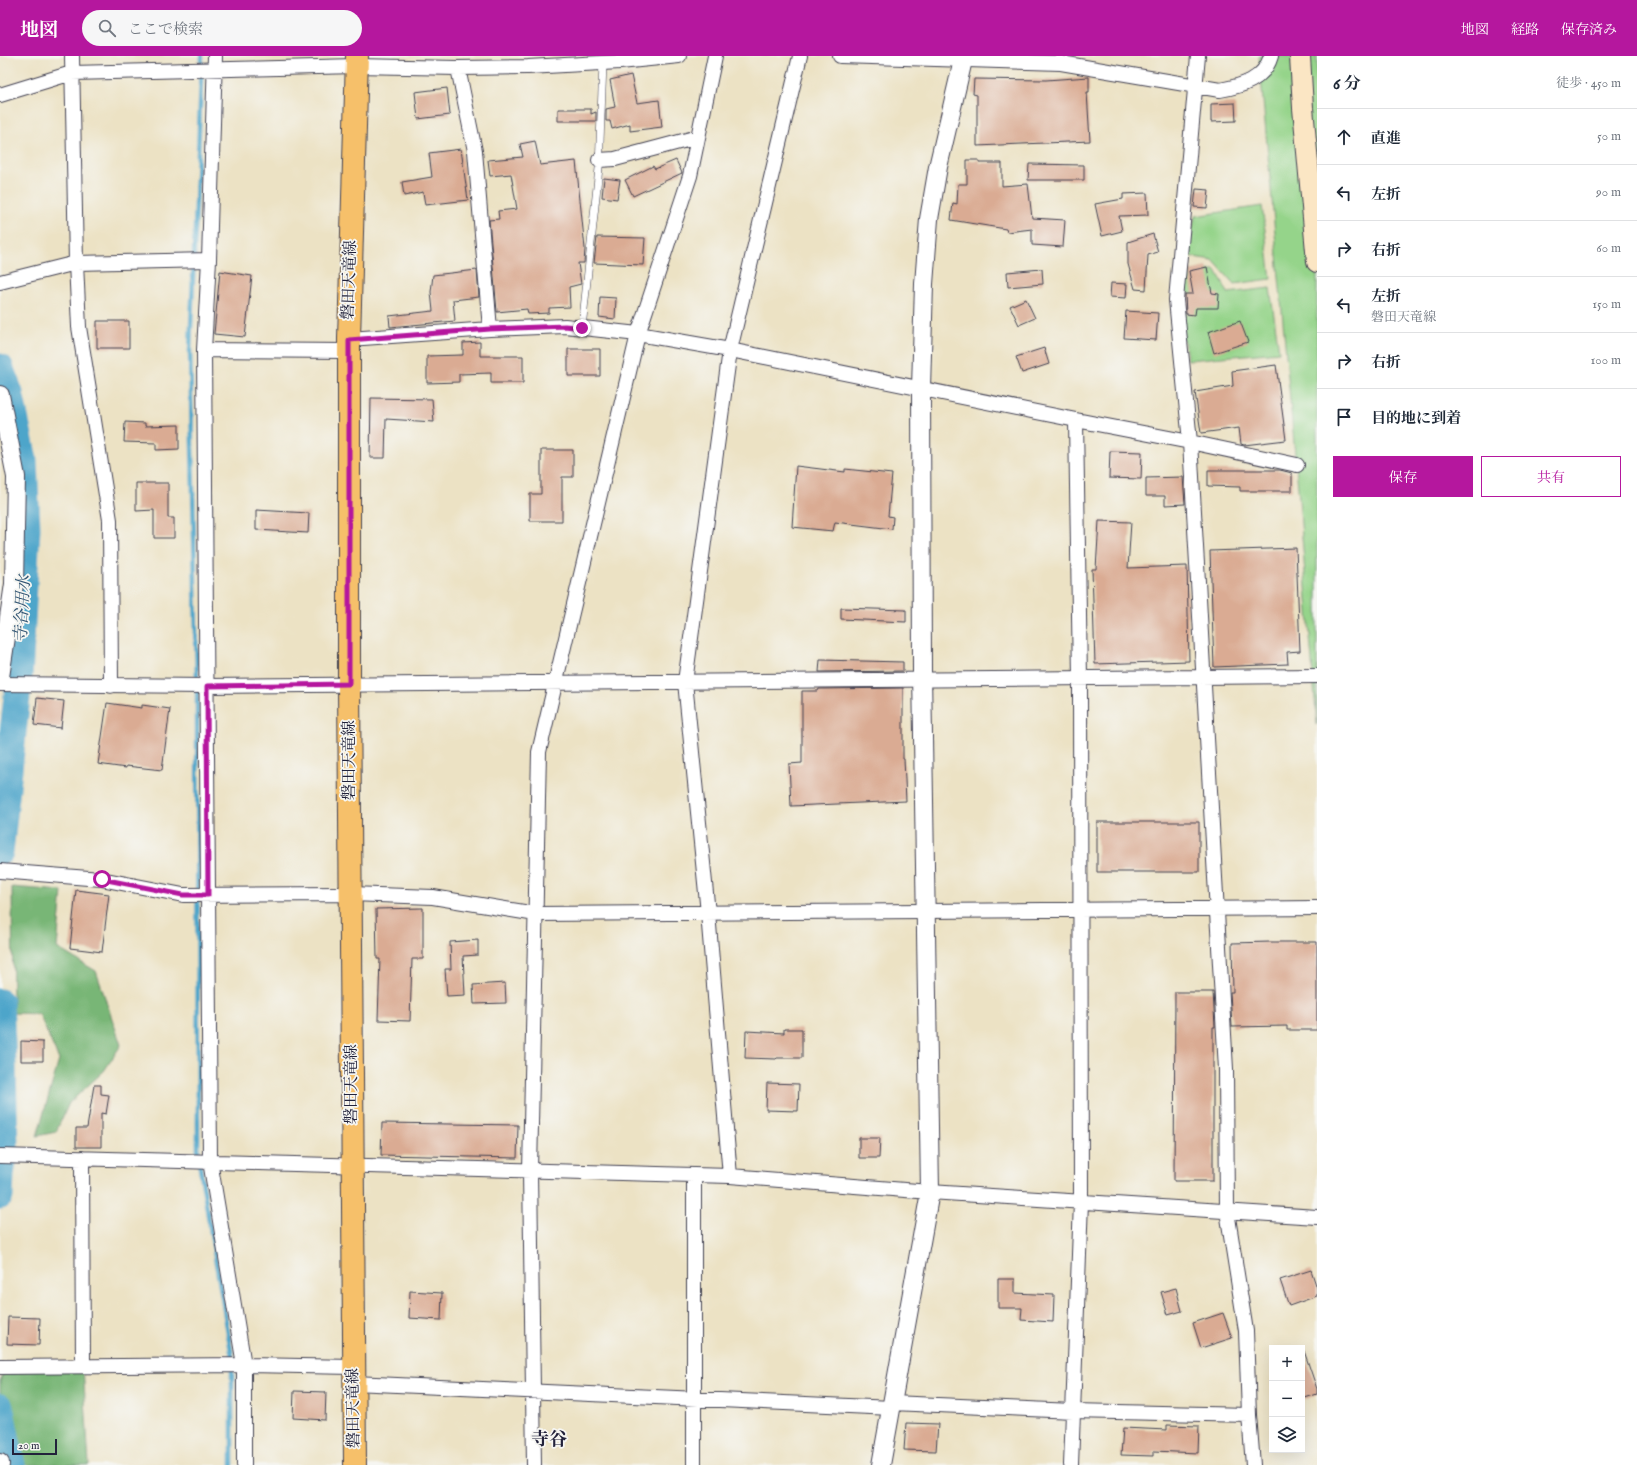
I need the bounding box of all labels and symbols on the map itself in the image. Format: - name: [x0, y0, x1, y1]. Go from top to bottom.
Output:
- street label: 磐田天竜線: [339, 240, 361, 320]
- route end: [573, 319, 591, 337]
- water label: 寺谷用水: [11, 572, 35, 644]
- street label: 磐田天竜線: [340, 720, 360, 800]
- route start: [93, 870, 111, 888]
- street label: 磐田天竜線: [342, 1044, 362, 1124]
- street label: 磐田天竜線: [343, 1368, 365, 1448]
- district label: 寺谷: [531, 1429, 567, 1452]
- scale bar: [12, 1437, 57, 1456]

